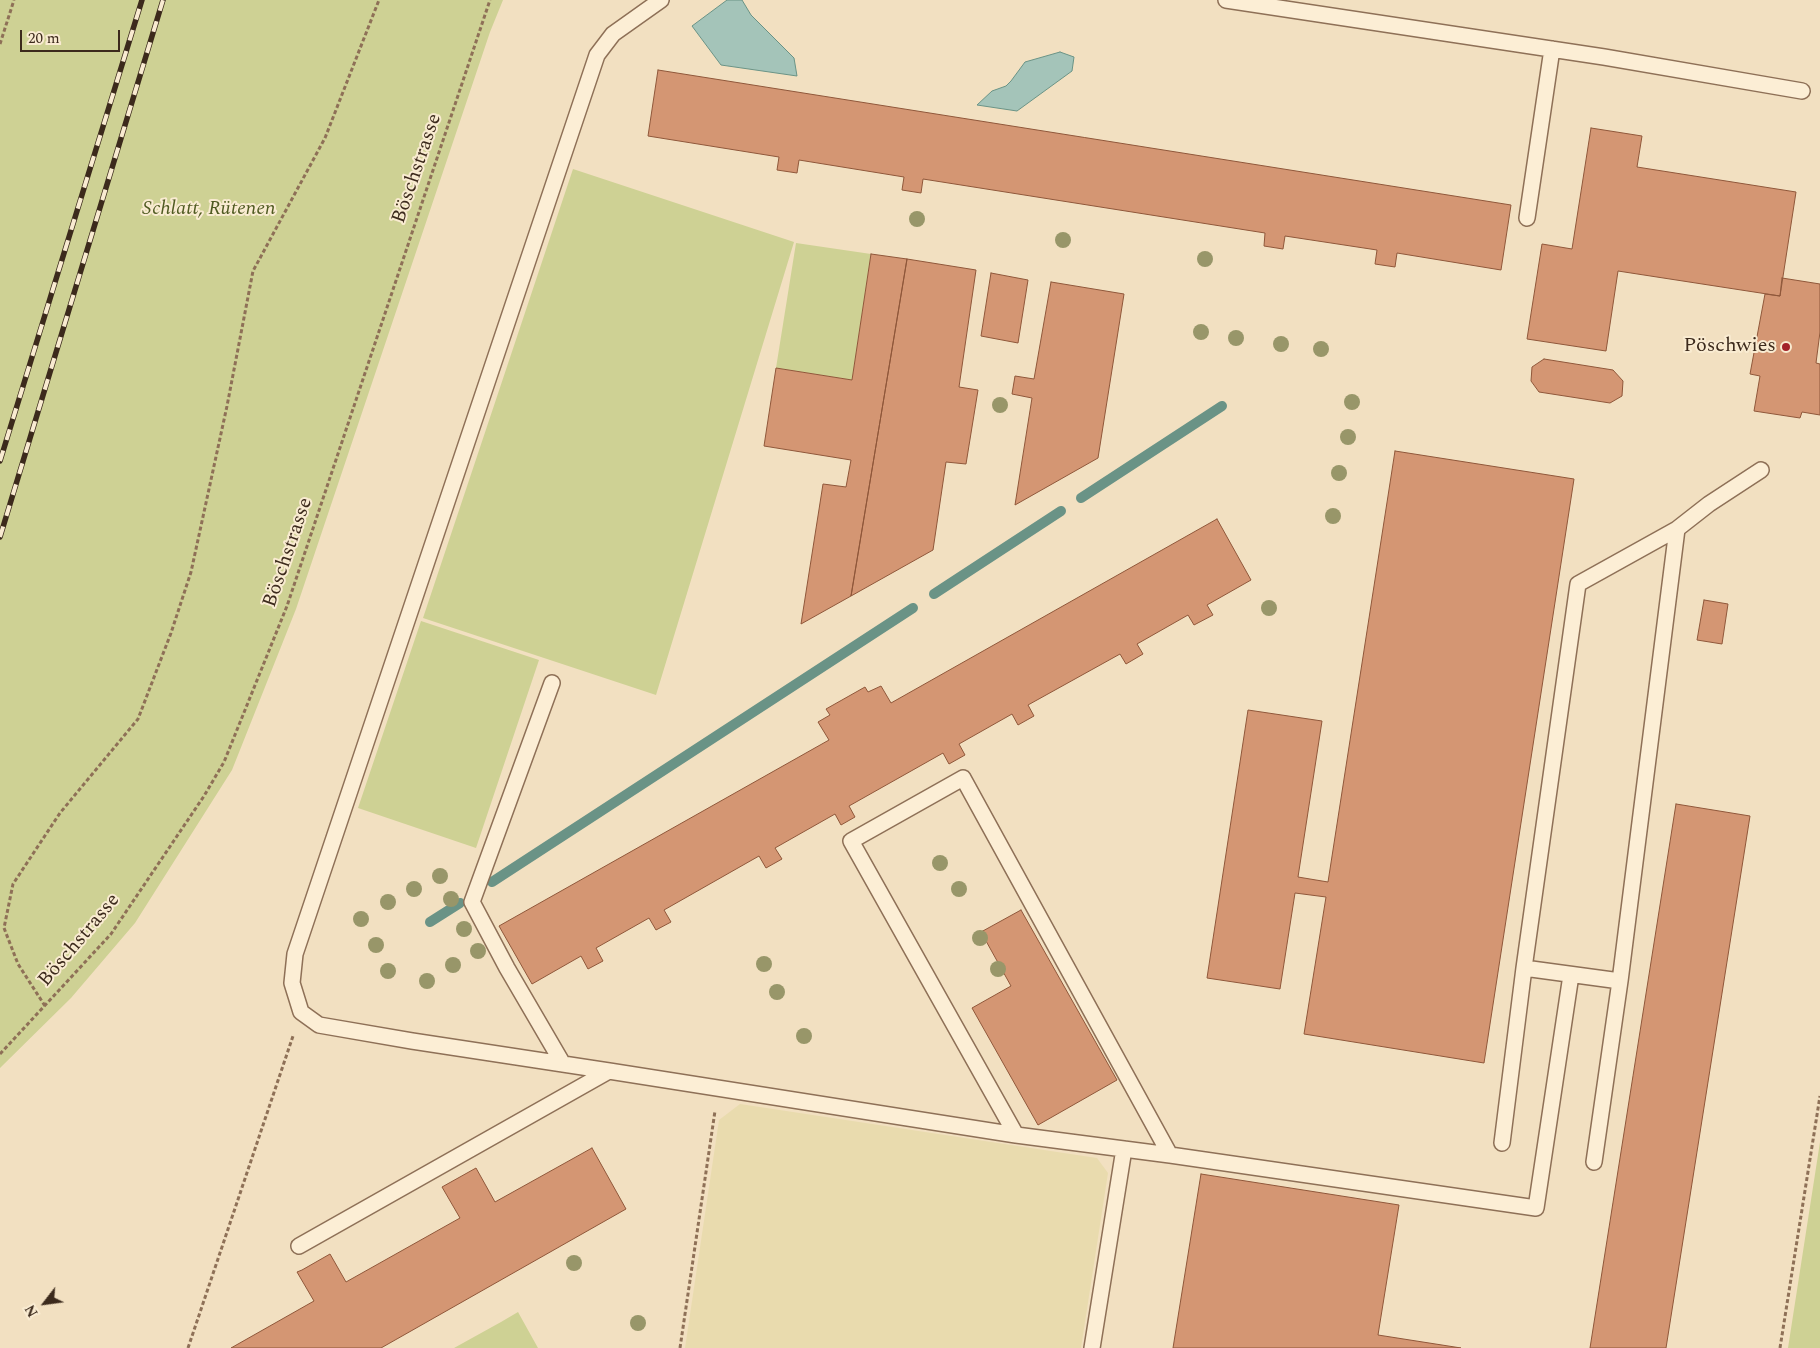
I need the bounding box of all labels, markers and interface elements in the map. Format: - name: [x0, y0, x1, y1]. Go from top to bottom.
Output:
- scale bar: [22, 20, 122, 52]
- text: 20 m: [28, 27, 60, 50]
- street label: Böschstrasse: [388, 111, 448, 227]
- park label: Schlatt, Rütenen: [142, 198, 276, 222]
- place label: Pöschwies: [1684, 335, 1776, 359]
- marker: Pöschwies: [1780, 341, 1792, 353]
- street label: Böschstrasse: [259, 495, 319, 611]
- street label: Böschstrasse: [34, 889, 126, 993]
- north arrow: [20, 1278, 70, 1328]
- text: N: [20, 1301, 44, 1321]

